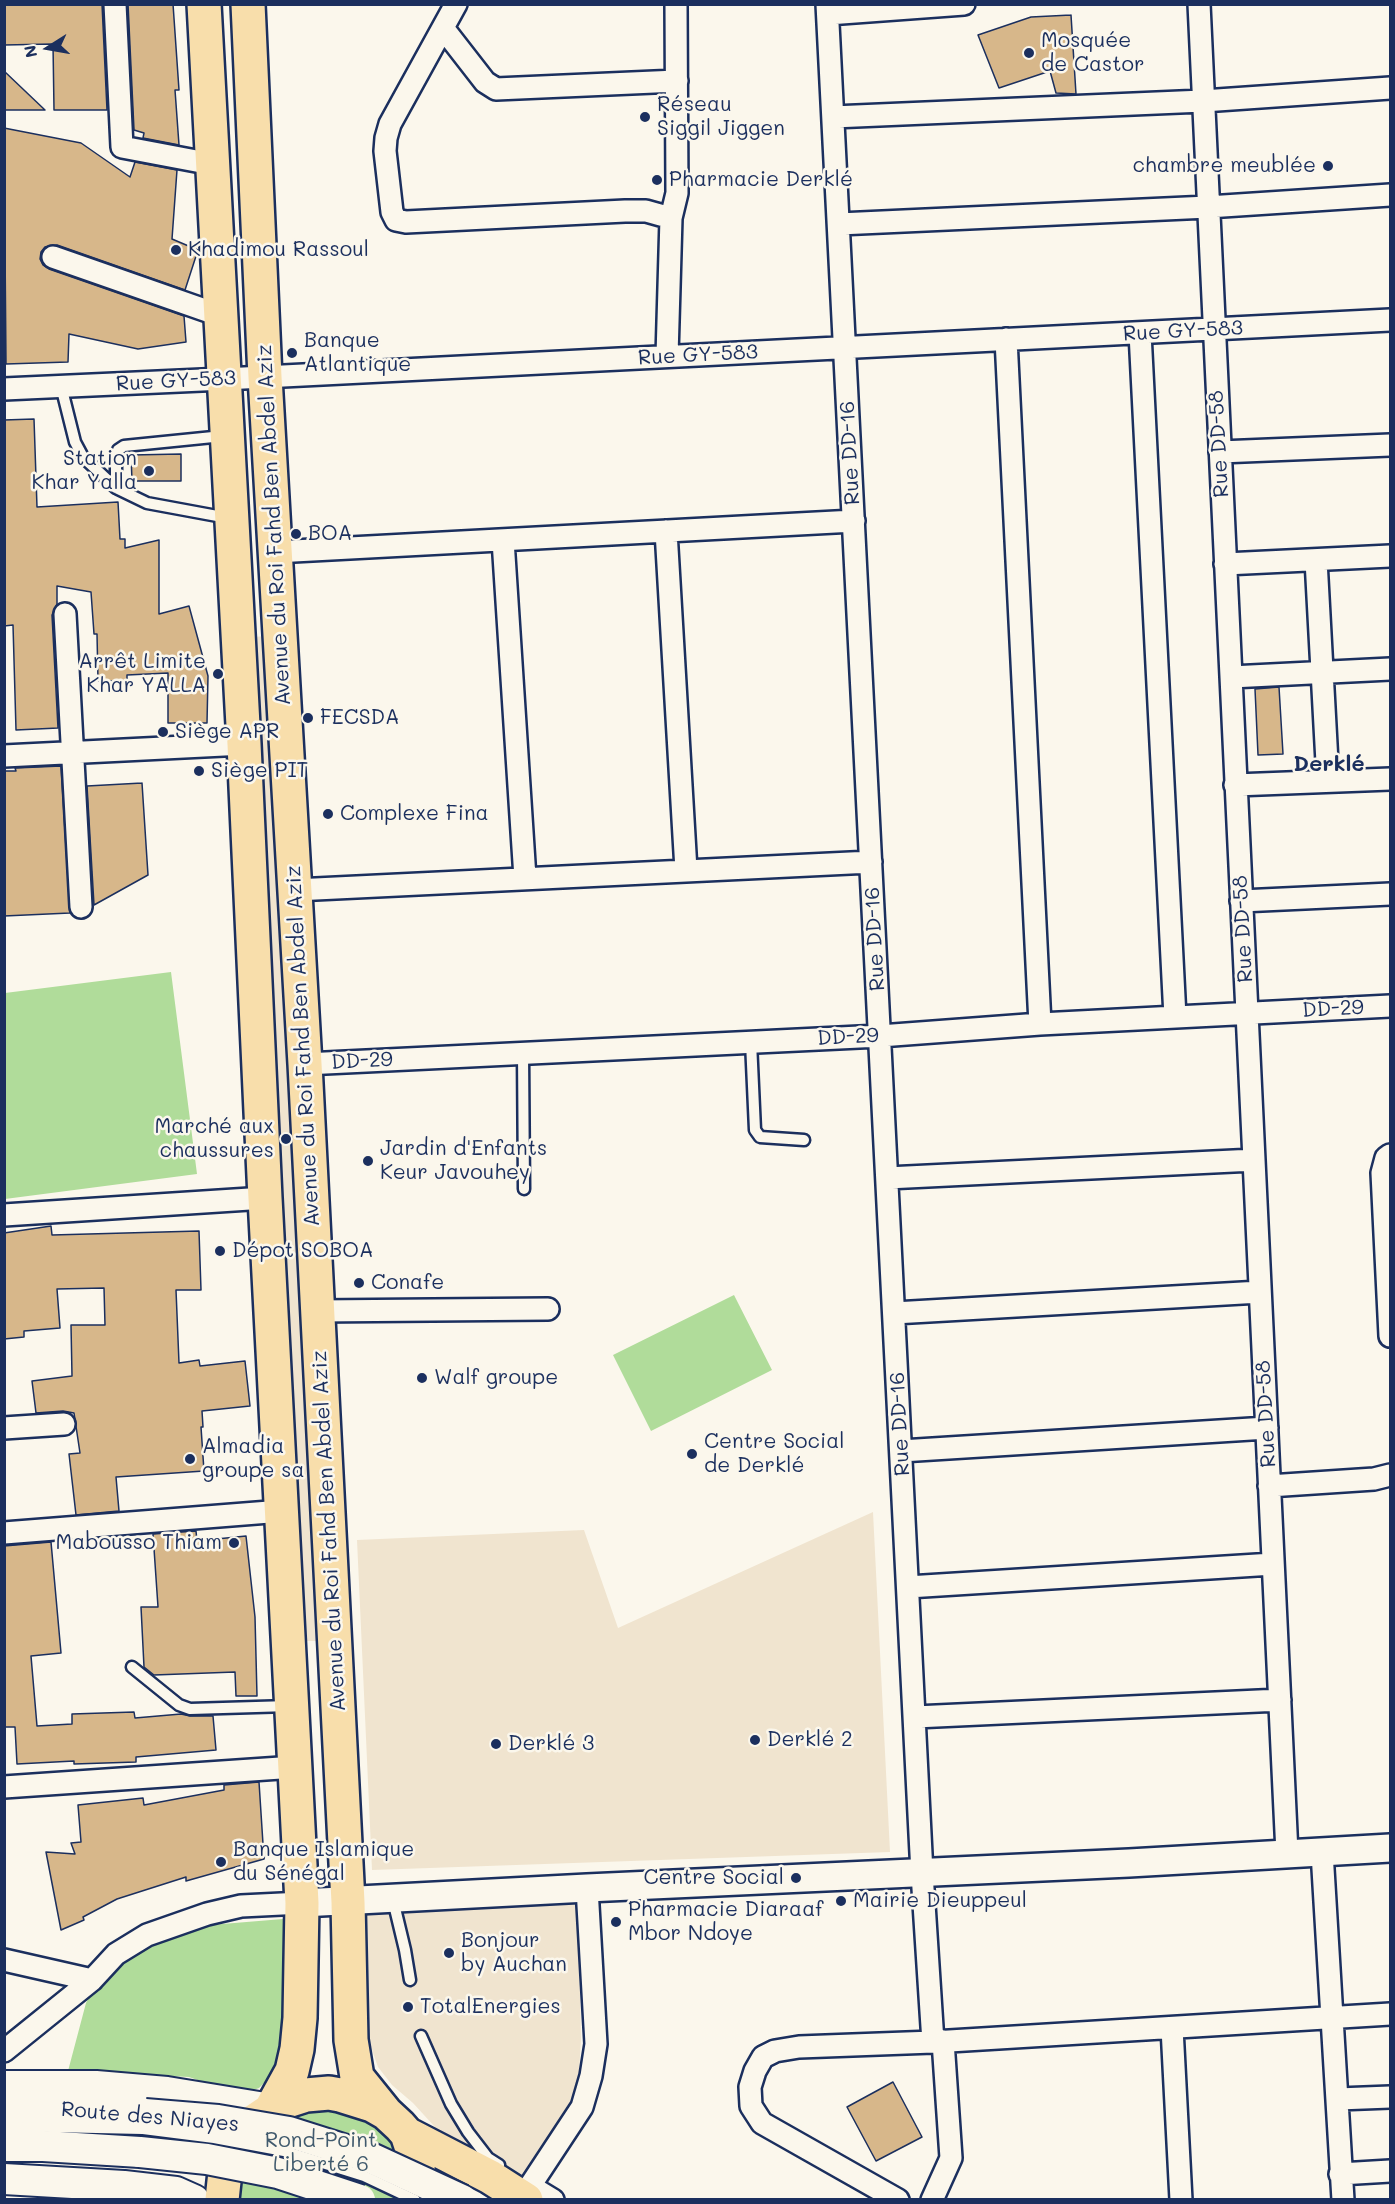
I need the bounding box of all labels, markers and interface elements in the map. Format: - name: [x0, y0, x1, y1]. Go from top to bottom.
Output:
- north arrow: [18, 18, 78, 78]
- place label: Mosquée de Castor: [1041, 28, 1145, 78]
- text: N: [18, 44, 41, 59]
- marker: Mosquée de Castor: [1022, 46, 1036, 60]
- place label: Réseau Siggil Jiggen: [657, 92, 785, 142]
- marker: Réseau Siggil Jiggen: [638, 110, 652, 124]
- place label: chambre meublée: [1132, 153, 1316, 179]
- marker: chambre meublée: [1321, 159, 1335, 173]
- place label: Pharmacie Derklé: [669, 167, 853, 193]
- marker: Pharmacie Derklé: [650, 173, 664, 187]
- place label: Khadimou Rassoul: [188, 237, 369, 263]
- marker: Khadimou Rassoul: [169, 243, 183, 257]
- street label: Rue GY-583: [1122, 315, 1244, 347]
- place label: Banque Atlantique: [304, 328, 411, 378]
- street label: Rue GY-583: [637, 339, 759, 371]
- street label: Avenue du Roi Fahd Ben Abdel Aziz: [252, 344, 296, 706]
- marker: Banque Atlantique: [285, 346, 299, 360]
- street label: Rue GY-583: [115, 365, 237, 397]
- street label: Rue DD-58: [1204, 390, 1234, 498]
- street label: Rue DD-16: [835, 400, 865, 506]
- place label: Station Khar Yalla: [32, 446, 137, 496]
- marker: Station Khar Yalla: [142, 464, 156, 478]
- place label: BOA: [308, 521, 352, 547]
- marker: BOA: [289, 527, 303, 541]
- place label: Arrêt Limite Khar YALLA: [79, 649, 206, 699]
- marker: Arrêt Limite Khar YALLA: [211, 667, 225, 681]
- place label: FECSDA: [320, 705, 400, 731]
- marker: FECSDA: [301, 711, 315, 725]
- place label: Siège APR: [175, 719, 279, 745]
- marker: Siège APR: [156, 725, 170, 739]
- district label: Derklé: [1293, 751, 1365, 777]
- place label: Siège PIT: [211, 758, 308, 784]
- marker: Siège PIT: [192, 764, 206, 778]
- place label: Complexe Fina: [340, 801, 489, 827]
- marker: Complexe Fina: [321, 807, 335, 821]
- street label: Avenue du Roi Fahd Ben Abdel Aziz: [281, 865, 325, 1227]
- street label: Rue DD-58: [1228, 875, 1258, 983]
- street label: Rue DD-16: [860, 886, 890, 992]
- street label: DD-29: [1301, 995, 1365, 1023]
- street label: DD-29: [816, 1023, 880, 1051]
- street label: DD-29: [330, 1047, 394, 1075]
- place label: Marché aux chaussures: [154, 1114, 274, 1164]
- marker: Marché aux chaussures: [279, 1132, 293, 1146]
- place label: Jardin d'Enfants Keur Javouhey: [380, 1136, 547, 1186]
- marker: Jardin d'Enfants Keur Javouhey: [361, 1154, 375, 1168]
- place label: Dépot SOBOA: [232, 1238, 373, 1264]
- marker: Dépot SOBOA: [213, 1244, 227, 1258]
- place label: Conafe: [371, 1270, 444, 1296]
- marker: Conafe: [352, 1276, 366, 1290]
- street label: Avenue du Roi Fahd Ben Abdel Aziz: [307, 1350, 351, 1712]
- street label: Rue DD-58: [1251, 1360, 1281, 1468]
- place label: Walf groupe: [434, 1365, 558, 1391]
- marker: Walf groupe: [415, 1371, 429, 1385]
- street label: Rue DD-16: [885, 1371, 915, 1477]
- place label: Centre Social de Derklé: [704, 1429, 845, 1479]
- place label: Almadia groupe sa: [202, 1434, 305, 1484]
- marker: Centre Social de Derklé: [685, 1447, 699, 1461]
- marker: Almadia groupe sa: [183, 1452, 197, 1466]
- place label: Mabousso Thiam: [55, 1530, 222, 1556]
- marker: Mabousso Thiam: [227, 1536, 241, 1550]
- place label: Derklé 2: [767, 1727, 853, 1753]
- place label: Derklé 3: [508, 1731, 594, 1757]
- marker: Derklé 2: [748, 1733, 762, 1747]
- marker: Derklé 3: [489, 1737, 503, 1751]
- place label: Banque Islamique du Sénégal: [233, 1837, 414, 1887]
- marker: Banque Islamique du Sénégal: [214, 1855, 228, 1869]
- place label: Centre Social: [643, 1865, 784, 1891]
- marker: Centre Social: [789, 1871, 803, 1885]
- place label: Mairie Dieuppeul: [853, 1888, 1027, 1914]
- marker: Mairie Dieuppeul: [834, 1894, 848, 1908]
- place label: Pharmacie Diaraaf Mbor Ndoye: [628, 1897, 823, 1947]
- marker: Pharmacie Diaraaf Mbor Ndoye: [609, 1915, 623, 1929]
- place label: Bonjour by Auchan: [461, 1928, 567, 1978]
- marker: Bonjour by Auchan: [442, 1946, 456, 1960]
- place label: TotalEnergies: [420, 1994, 561, 2020]
- marker: TotalEnergies: [401, 2000, 415, 2014]
- street label: Route des Niayes: [60, 2097, 240, 2137]
- park label: Rond-Point Liberté 6: [265, 2128, 377, 2178]

